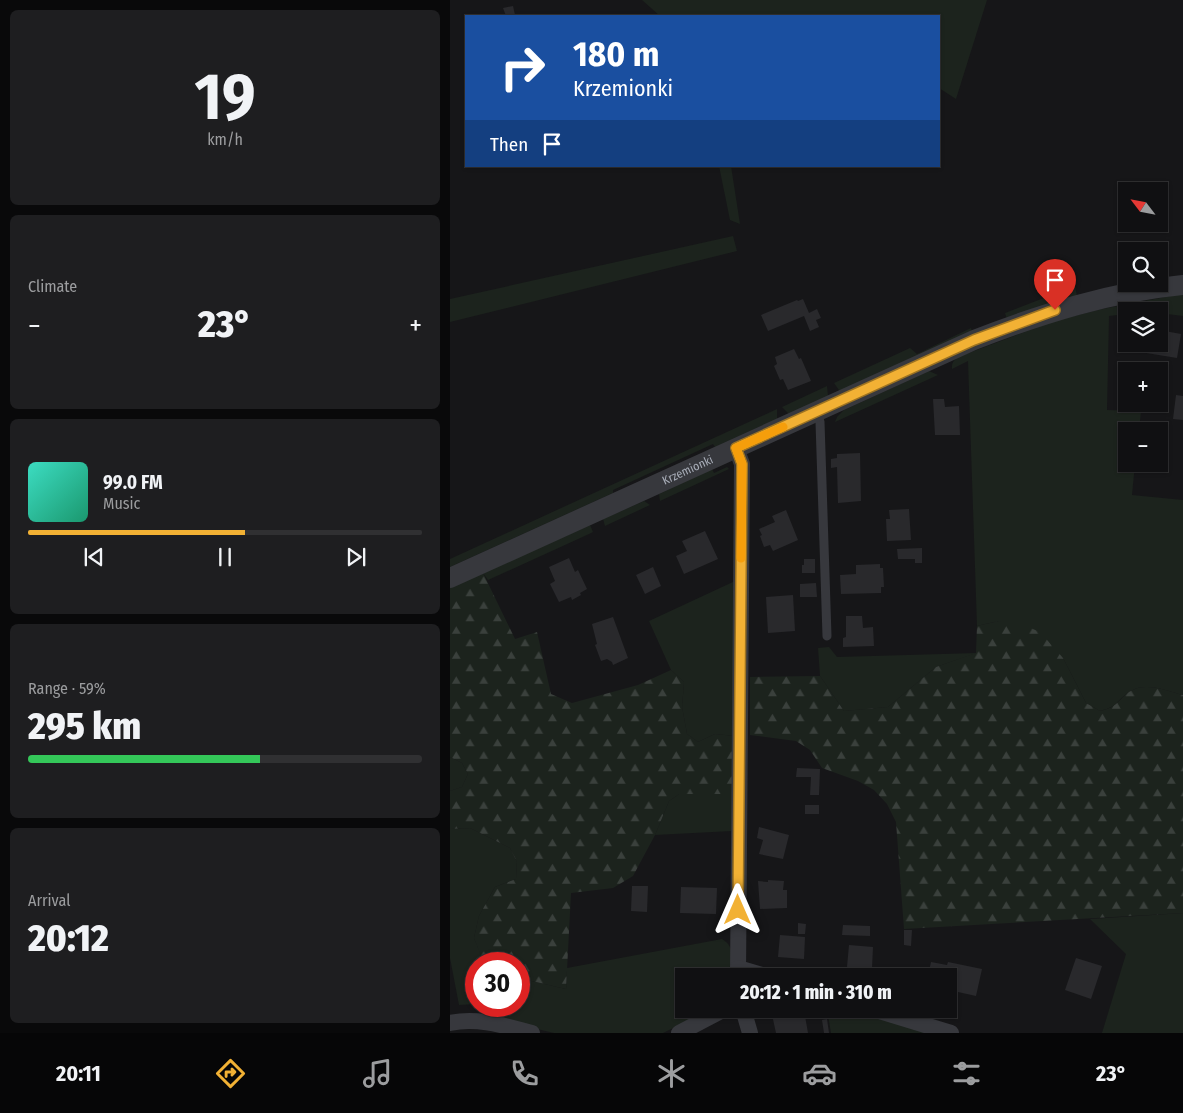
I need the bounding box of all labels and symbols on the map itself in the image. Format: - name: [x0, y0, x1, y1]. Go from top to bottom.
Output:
- north arrow: [1118, 182, 1168, 232]
- pin: [1034, 259, 1076, 310]
- street label: Krzemionki: [660, 452, 715, 488]
- position arrow: [711, 883, 763, 935]
- speed limit sign: 30: [465, 952, 530, 1017]

